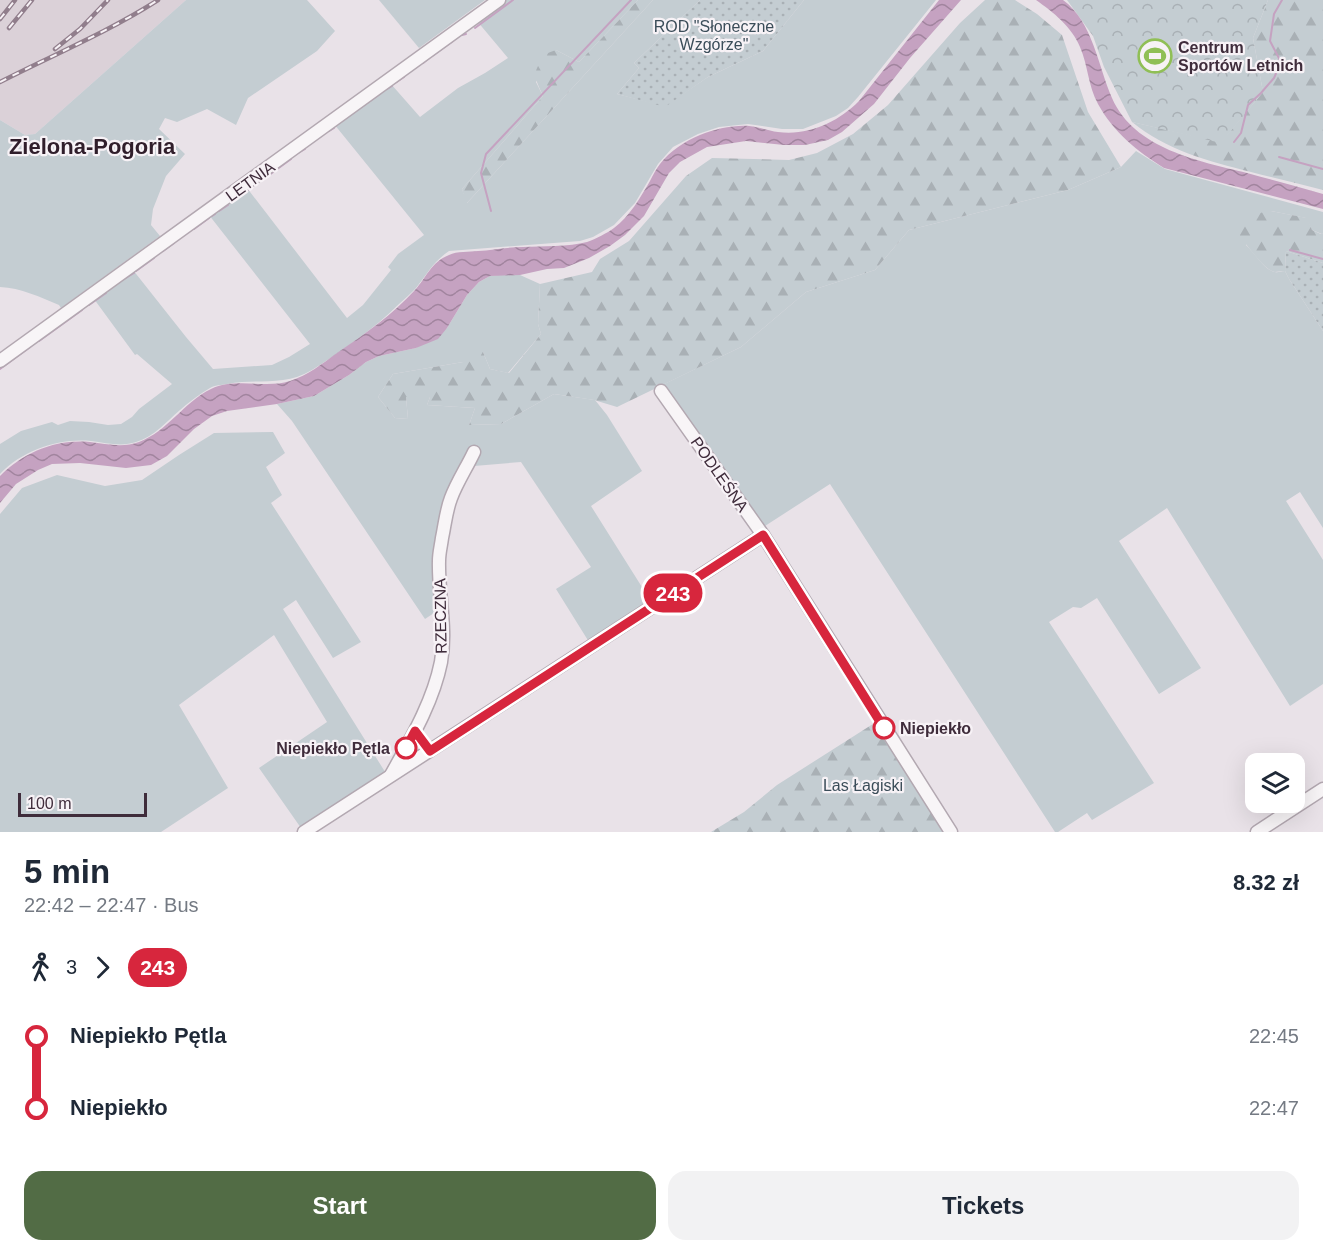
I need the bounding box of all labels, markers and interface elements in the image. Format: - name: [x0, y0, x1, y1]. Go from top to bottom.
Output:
- park label: ROD "Słoneczne Wzgórze": [654, 18, 774, 53]
- sports icon: Centrum Sportów Letnich: [1137, 38, 1173, 74]
- place label: Centrum Sportów Letnich: [1178, 39, 1303, 74]
- district label: Zielona-Pogoria: [9, 134, 176, 159]
- street label: LETNIA: [223, 158, 278, 205]
- street label: PODLEŚNA: [688, 433, 753, 515]
- line badge: 243: [638, 574, 708, 612]
- street label: RZECZNA: [431, 578, 450, 654]
- text: 243: [655, 582, 691, 605]
- marker: Niepiekło: [873, 717, 895, 739]
- place label: Niepiekło: [900, 720, 971, 737]
- marker: Niepiekło Pętla: [395, 737, 417, 759]
- place label: Niepiekło Pętla: [276, 740, 390, 757]
- map controls: [1245, 753, 1305, 813]
- button: layers: [1245, 753, 1305, 813]
- park label: Las Łagiski: [823, 777, 903, 794]
- scale bar: [18, 790, 147, 818]
- text: 100 m: [27, 795, 71, 812]
- text: 5 min: [24, 853, 110, 890]
- text: 8.32 zł: [1233, 870, 1299, 895]
- text: 22:42 – 22:47 · Bus: [24, 894, 199, 916]
- icon: walk: [24, 951, 57, 984]
- icon: forward: [86, 951, 119, 984]
- text: 3: [66, 956, 77, 978]
- text: 243: [140, 956, 175, 979]
- text: Niepiekło Pętla: [70, 1023, 227, 1048]
- text: 22:45: [1249, 1025, 1299, 1047]
- text: Niepiekło: [70, 1095, 168, 1120]
- text: 22:47: [1249, 1097, 1299, 1119]
- button: Start: [24, 1171, 656, 1240]
- button: Tickets: [668, 1171, 1299, 1240]

